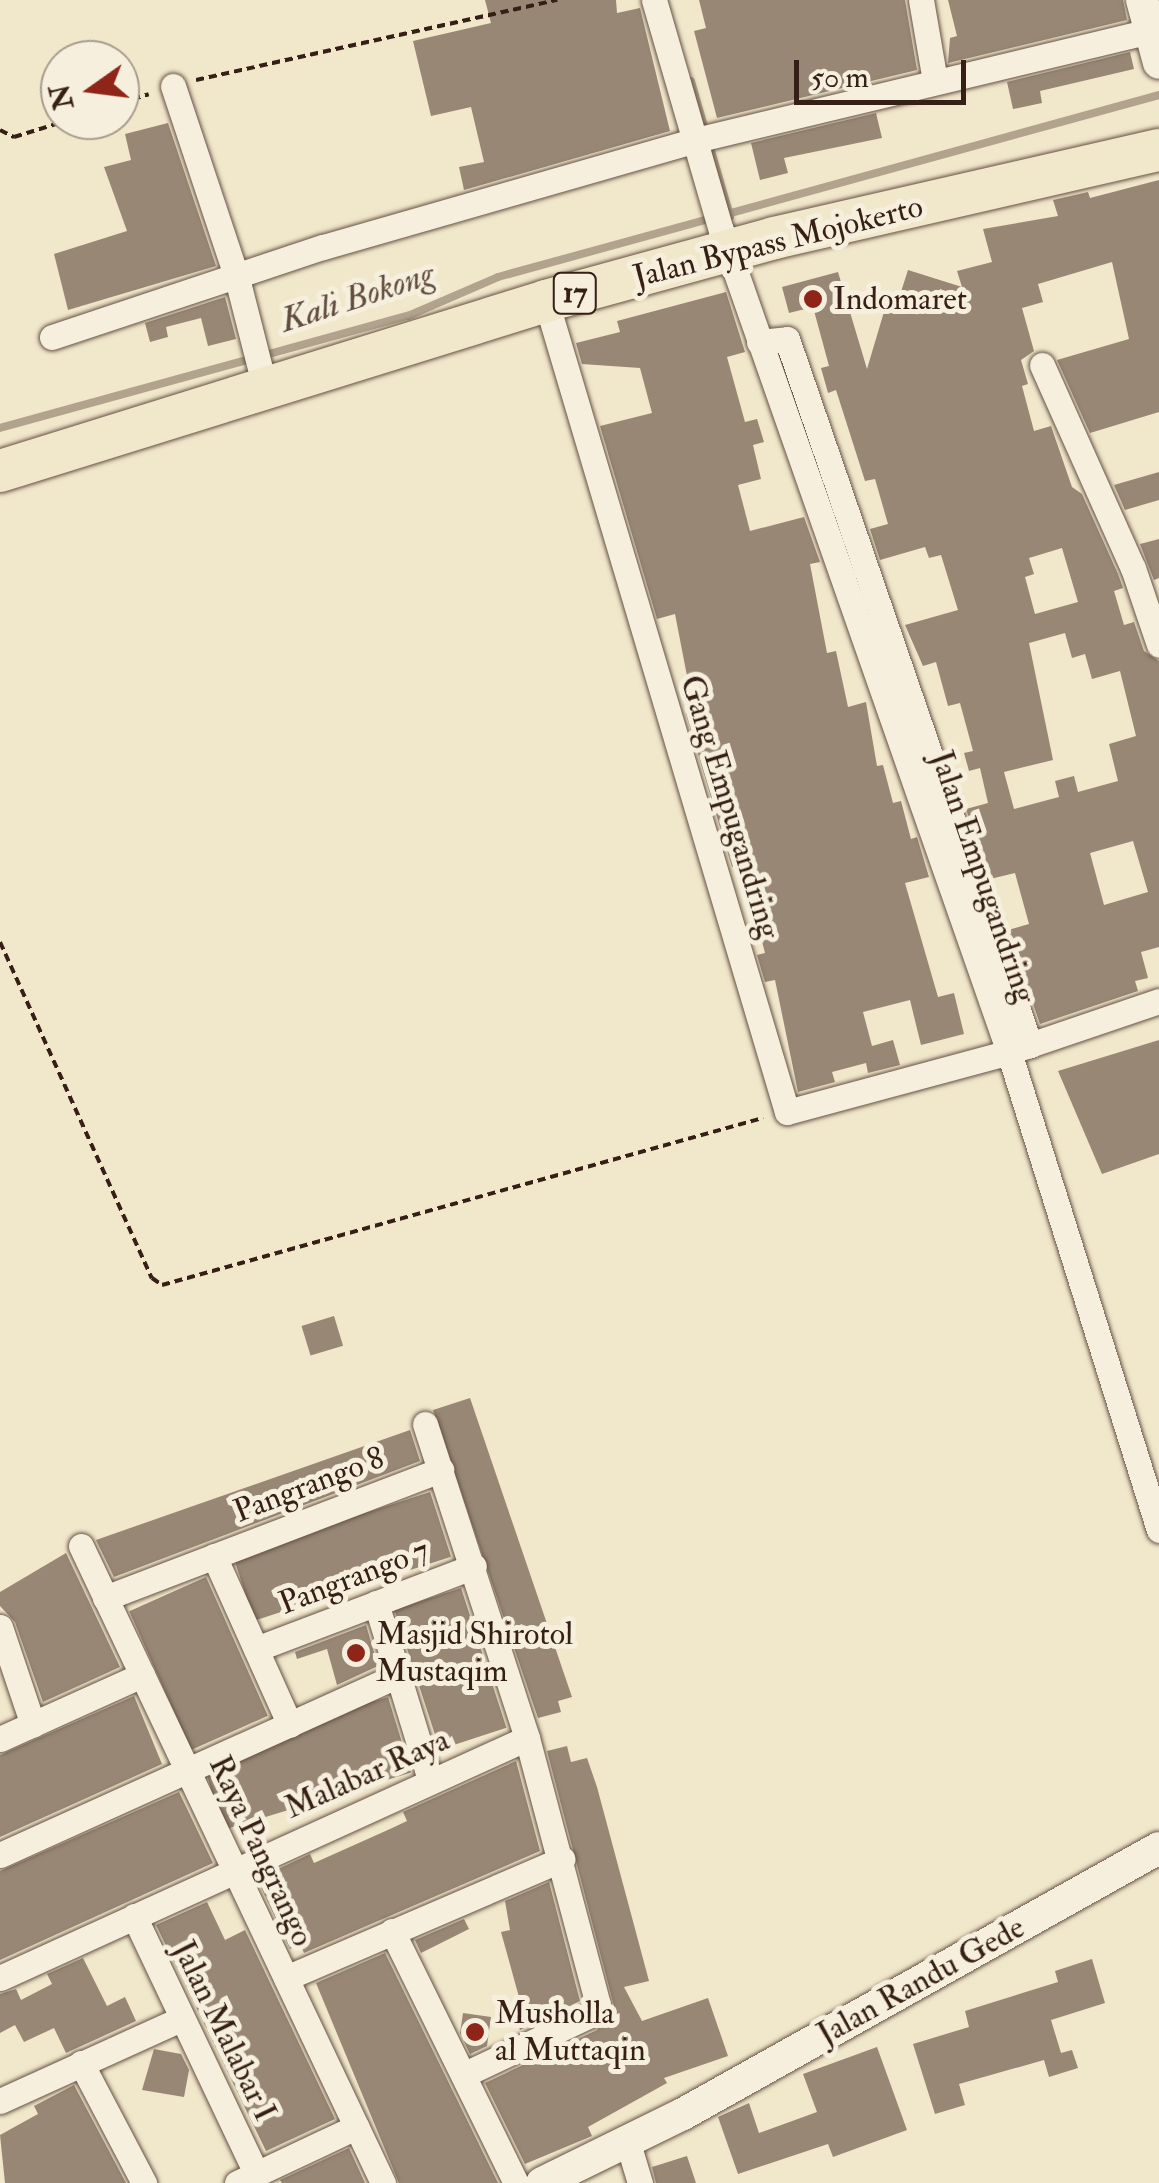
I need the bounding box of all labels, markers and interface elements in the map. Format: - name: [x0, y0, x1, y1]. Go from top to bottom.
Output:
- north arrow: [40, 40, 140, 140]
- scale bar: [799, 40, 972, 102]
- text: 50 m: [811, 59, 869, 96]
- text: N: [42, 81, 82, 113]
- street label: Jalan Bypass Mojokerto: [629, 187, 927, 297]
- water label: Kali Bokong: [275, 252, 439, 342]
- road number: 17: [552, 268, 598, 318]
- place label: Indomaret: [833, 280, 967, 318]
- marker: Indomaret: [802, 288, 824, 310]
- street label: Gang Empugandring: [672, 671, 788, 943]
- street label: Jalan Empugandring: [922, 746, 1044, 1008]
- street label: Pangrango 8: [228, 1439, 390, 1531]
- street label: Pangrango 7: [274, 1531, 434, 1623]
- place label: Masjid Shirotol Mustaqim: [376, 1616, 573, 1691]
- marker: Masjid Shirotol Mustaqim: [345, 1642, 367, 1664]
- street label: Malabar Raya: [279, 1721, 455, 1827]
- street label: Raya Pangrango: [200, 1750, 322, 1952]
- street label: Jalan Randu Gede: [811, 1908, 1031, 2054]
- street label: Jalan Malabar I: [164, 1935, 284, 2127]
- place label: Musholla al Muttaqin: [495, 1995, 646, 2070]
- marker: Musholla al Muttaqin: [464, 2021, 486, 2043]

